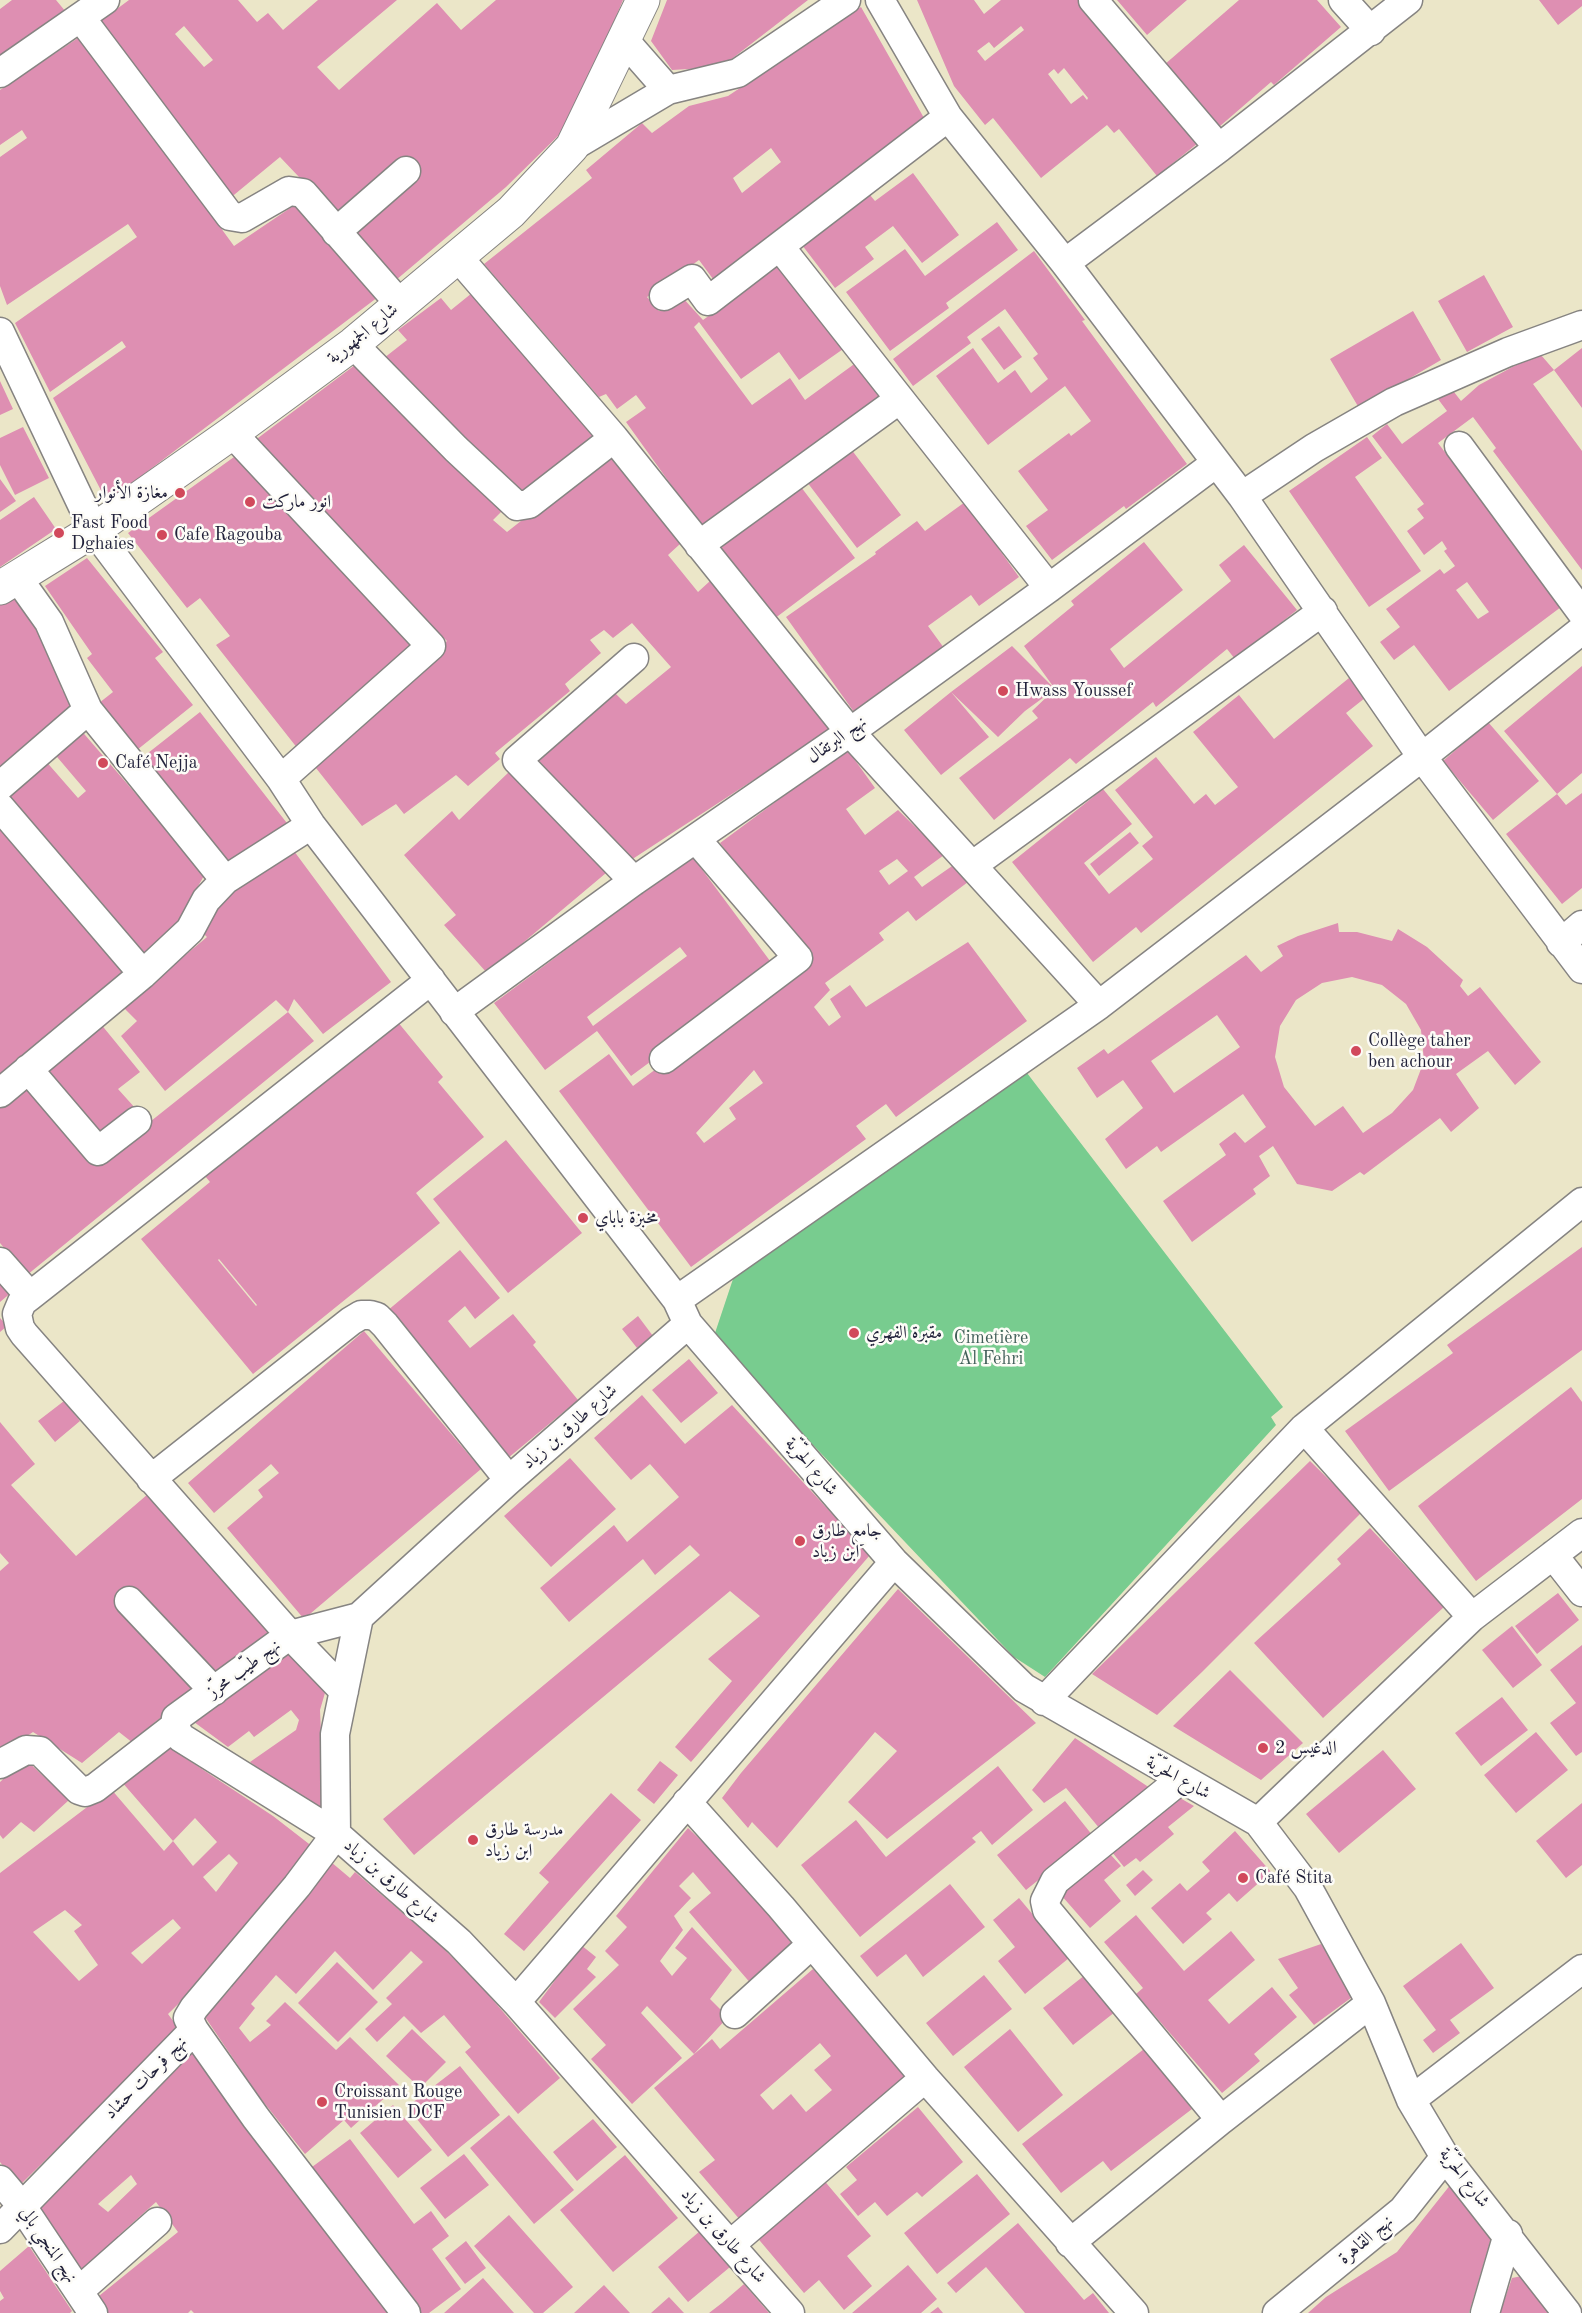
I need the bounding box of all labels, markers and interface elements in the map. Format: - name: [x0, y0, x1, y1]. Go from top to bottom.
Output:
- street label: شارع الجمهورية: [323, 299, 403, 369]
- place label: مغازة الأنوار: [95, 482, 168, 504]
- marker: مغازة الأنوار: [173, 486, 187, 500]
- place label: انور ماركت: [262, 491, 331, 513]
- marker: انور ماركت: [243, 495, 257, 509]
- place label: Fast Food Dghaies: [71, 512, 148, 554]
- place label: Cafe Ragouba: [174, 524, 282, 546]
- marker: Fast Food Dghaies: [52, 526, 66, 540]
- marker: Cafe Ragouba: [155, 528, 169, 542]
- place label: Hwass Youssef: [1015, 680, 1132, 702]
- marker: Hwass Youssef: [996, 684, 1010, 698]
- street label: نهج البرتقال: [803, 712, 871, 768]
- place label: Café Nejja: [115, 752, 198, 774]
- marker: Café Nejja: [96, 756, 110, 770]
- place label: Collège taher ben achour: [1368, 1030, 1471, 1072]
- marker: Collège taher ben achour: [1349, 1044, 1363, 1058]
- place label: مخبزة باباي: [595, 1207, 658, 1229]
- marker: مخبزة باباي: [576, 1211, 590, 1225]
- place label: مقبرة الفهري: [866, 1322, 942, 1344]
- marker: مقبرة الفهري: [847, 1326, 861, 1340]
- park label: Cimetière Al Fehri: [954, 1327, 1028, 1370]
- street label: شارع طارق بن زياد: [518, 1380, 622, 1474]
- street label: شارع الحرّيّة: [780, 1433, 842, 1501]
- place label: جامع طارق ابن زياد: [812, 1520, 882, 1562]
- marker: جامع طارق ابن زياد: [793, 1534, 807, 1548]
- street label: نهج طيّب محرّز: [203, 1635, 285, 1703]
- place label: الدغيس 2: [1275, 1737, 1337, 1759]
- marker: الدغيس 2: [1256, 1741, 1270, 1755]
- street label: شارع الحرّيّة: [1142, 1752, 1214, 1804]
- place label: مدرسة طارق ابن زياد: [485, 1819, 564, 1862]
- marker: مدرسة طارق ابن زياد: [466, 1833, 480, 1847]
- street label: شارع طارق بن زياد: [339, 1835, 443, 1929]
- place label: Café Stita: [1255, 1867, 1333, 1889]
- marker: Café Stita: [1236, 1871, 1250, 1885]
- street label: نهج فرحات حشاد: [100, 2032, 192, 2124]
- place label: Croissant Rouge Tunisien DCF: [334, 2081, 462, 2124]
- marker: Croissant Rouge Tunisien DCF: [315, 2095, 329, 2109]
- street label: شارع الحرّيّة: [1434, 2144, 1494, 2212]
- street label: شارع طارق بن زياد: [676, 2184, 770, 2288]
- street label: نهج المنجي بالي: [14, 2203, 82, 2287]
- street label: نهج القاهرة: [1334, 2211, 1398, 2269]

